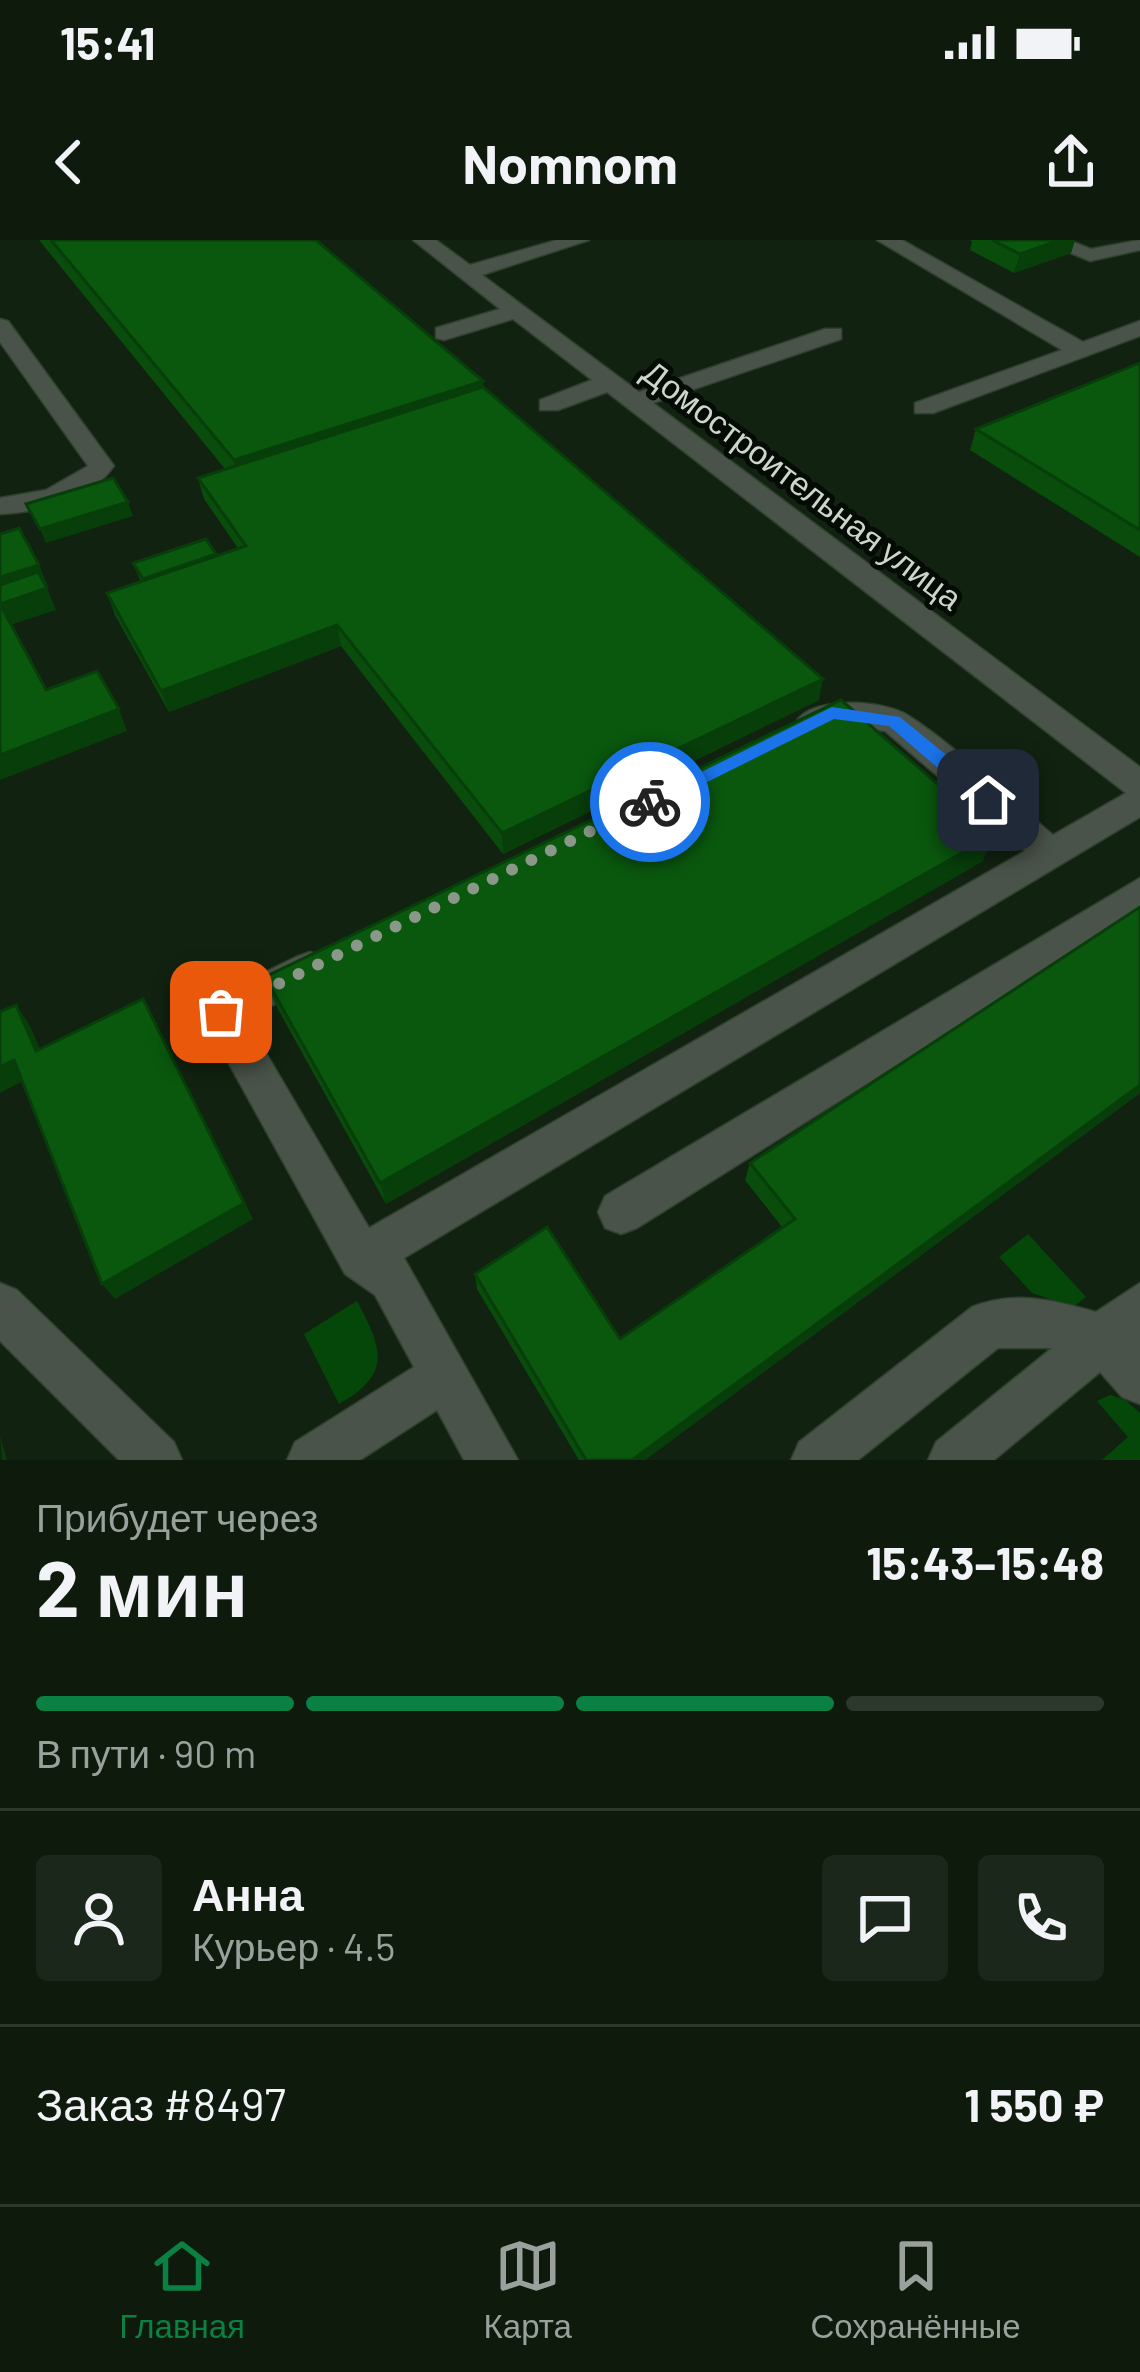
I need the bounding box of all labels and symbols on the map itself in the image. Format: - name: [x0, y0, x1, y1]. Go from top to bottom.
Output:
- street label: Домостроительная улица: [636, 351, 971, 617]
- courier: [590, 742, 710, 862]
- pin: [937, 749, 1039, 851]
- pin: [170, 961, 272, 1063]

